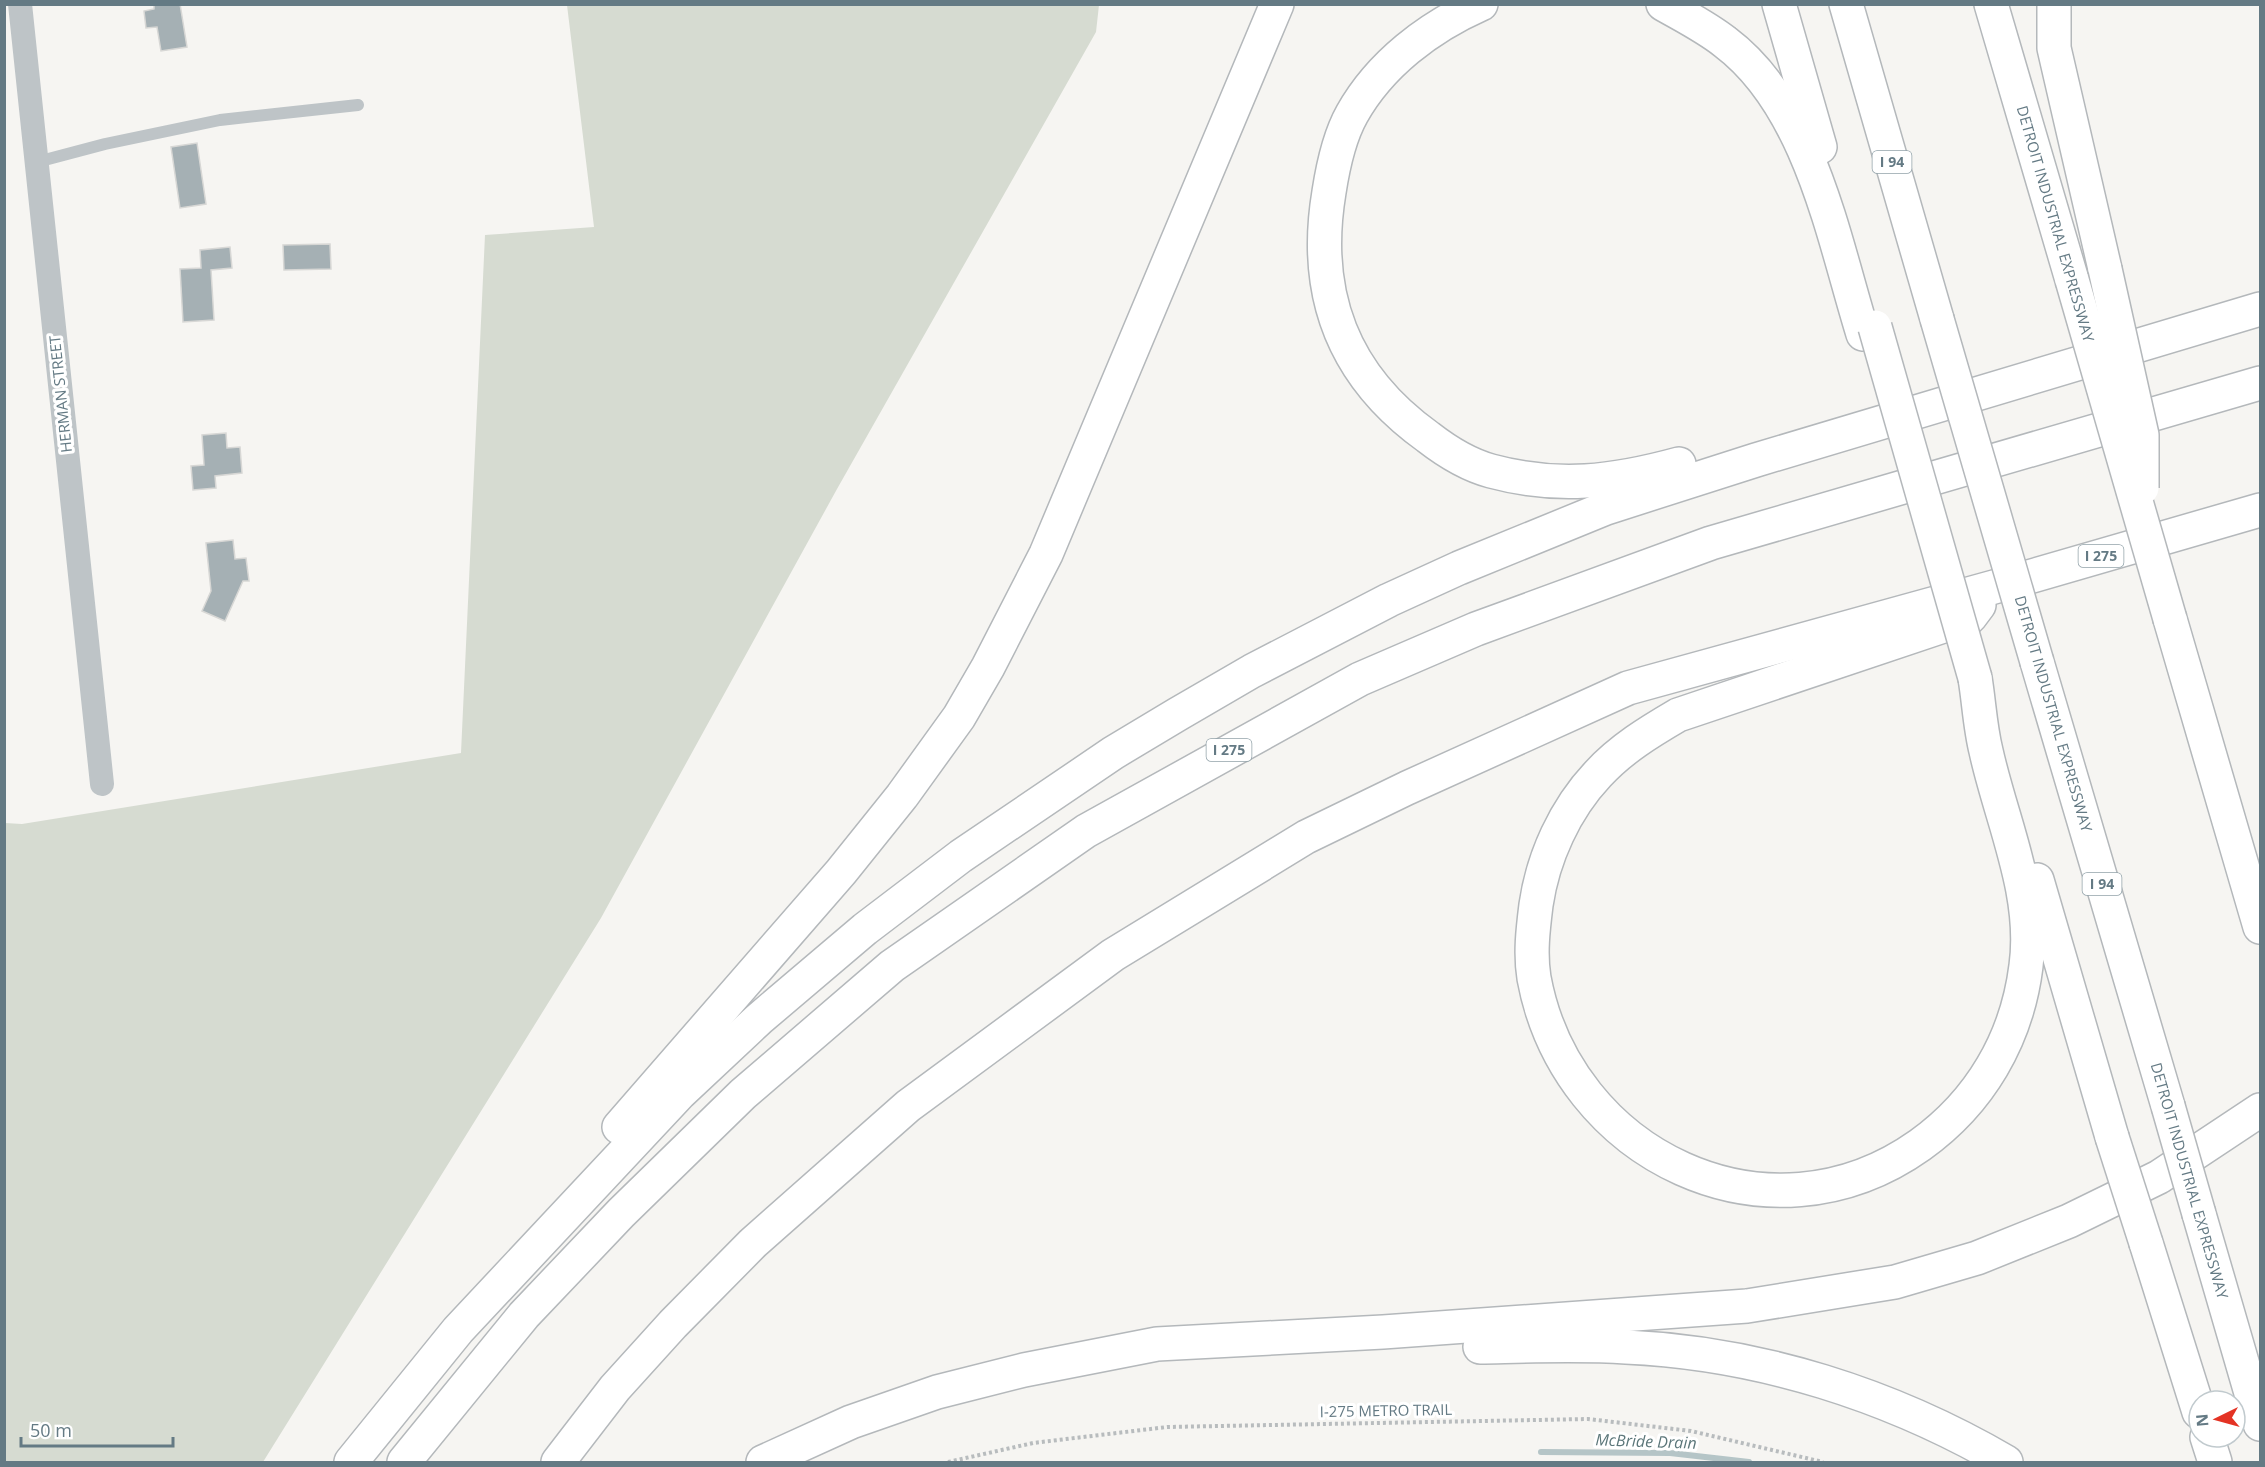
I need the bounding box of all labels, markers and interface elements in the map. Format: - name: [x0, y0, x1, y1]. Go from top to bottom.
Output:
- street label: DETROIT INDUSTRIAL EXPRESSWAY: [2013, 103, 2100, 345]
- road number: I 94: [1872, 151, 1912, 173]
- street label: HERMAN STREET: [44, 334, 76, 454]
- road number: I 275: [2078, 545, 2124, 567]
- street label: DETROIT INDUSTRIAL EXPRESSWAY: [2011, 593, 2098, 835]
- road number: I 275: [1206, 739, 1252, 761]
- road number: I 94: [2082, 873, 2122, 895]
- street label: DETROIT INDUSTRIAL EXPRESSWAY: [2147, 1060, 2234, 1302]
- north arrow: [2187, 1389, 2247, 1449]
- street label: I-275 METRO TRAIL: [1320, 1399, 1453, 1421]
- scale bar: [21, 1410, 172, 1448]
- text: N: [2191, 1413, 2214, 1428]
- text: 50 m: [30, 1418, 72, 1442]
- water label: McBride Drain: [1595, 1428, 1697, 1454]

